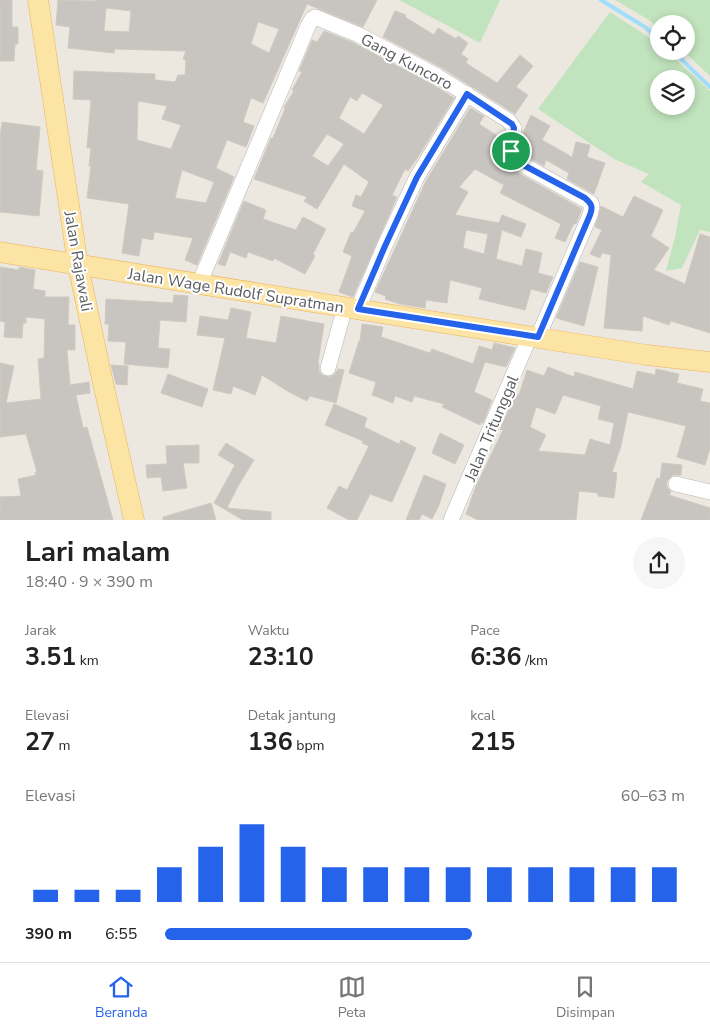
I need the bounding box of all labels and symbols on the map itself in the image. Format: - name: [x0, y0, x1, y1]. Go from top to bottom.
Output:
- street label: Gang Kuncoro: [357, 28, 456, 95]
- pin: [490, 130, 532, 172]
- street label: Jalan Rajawali: [58, 208, 98, 313]
- street label: Jalan Wage Rudolf Supratman: [125, 263, 345, 319]
- street label: Jalan Tritunggal: [459, 372, 524, 486]

